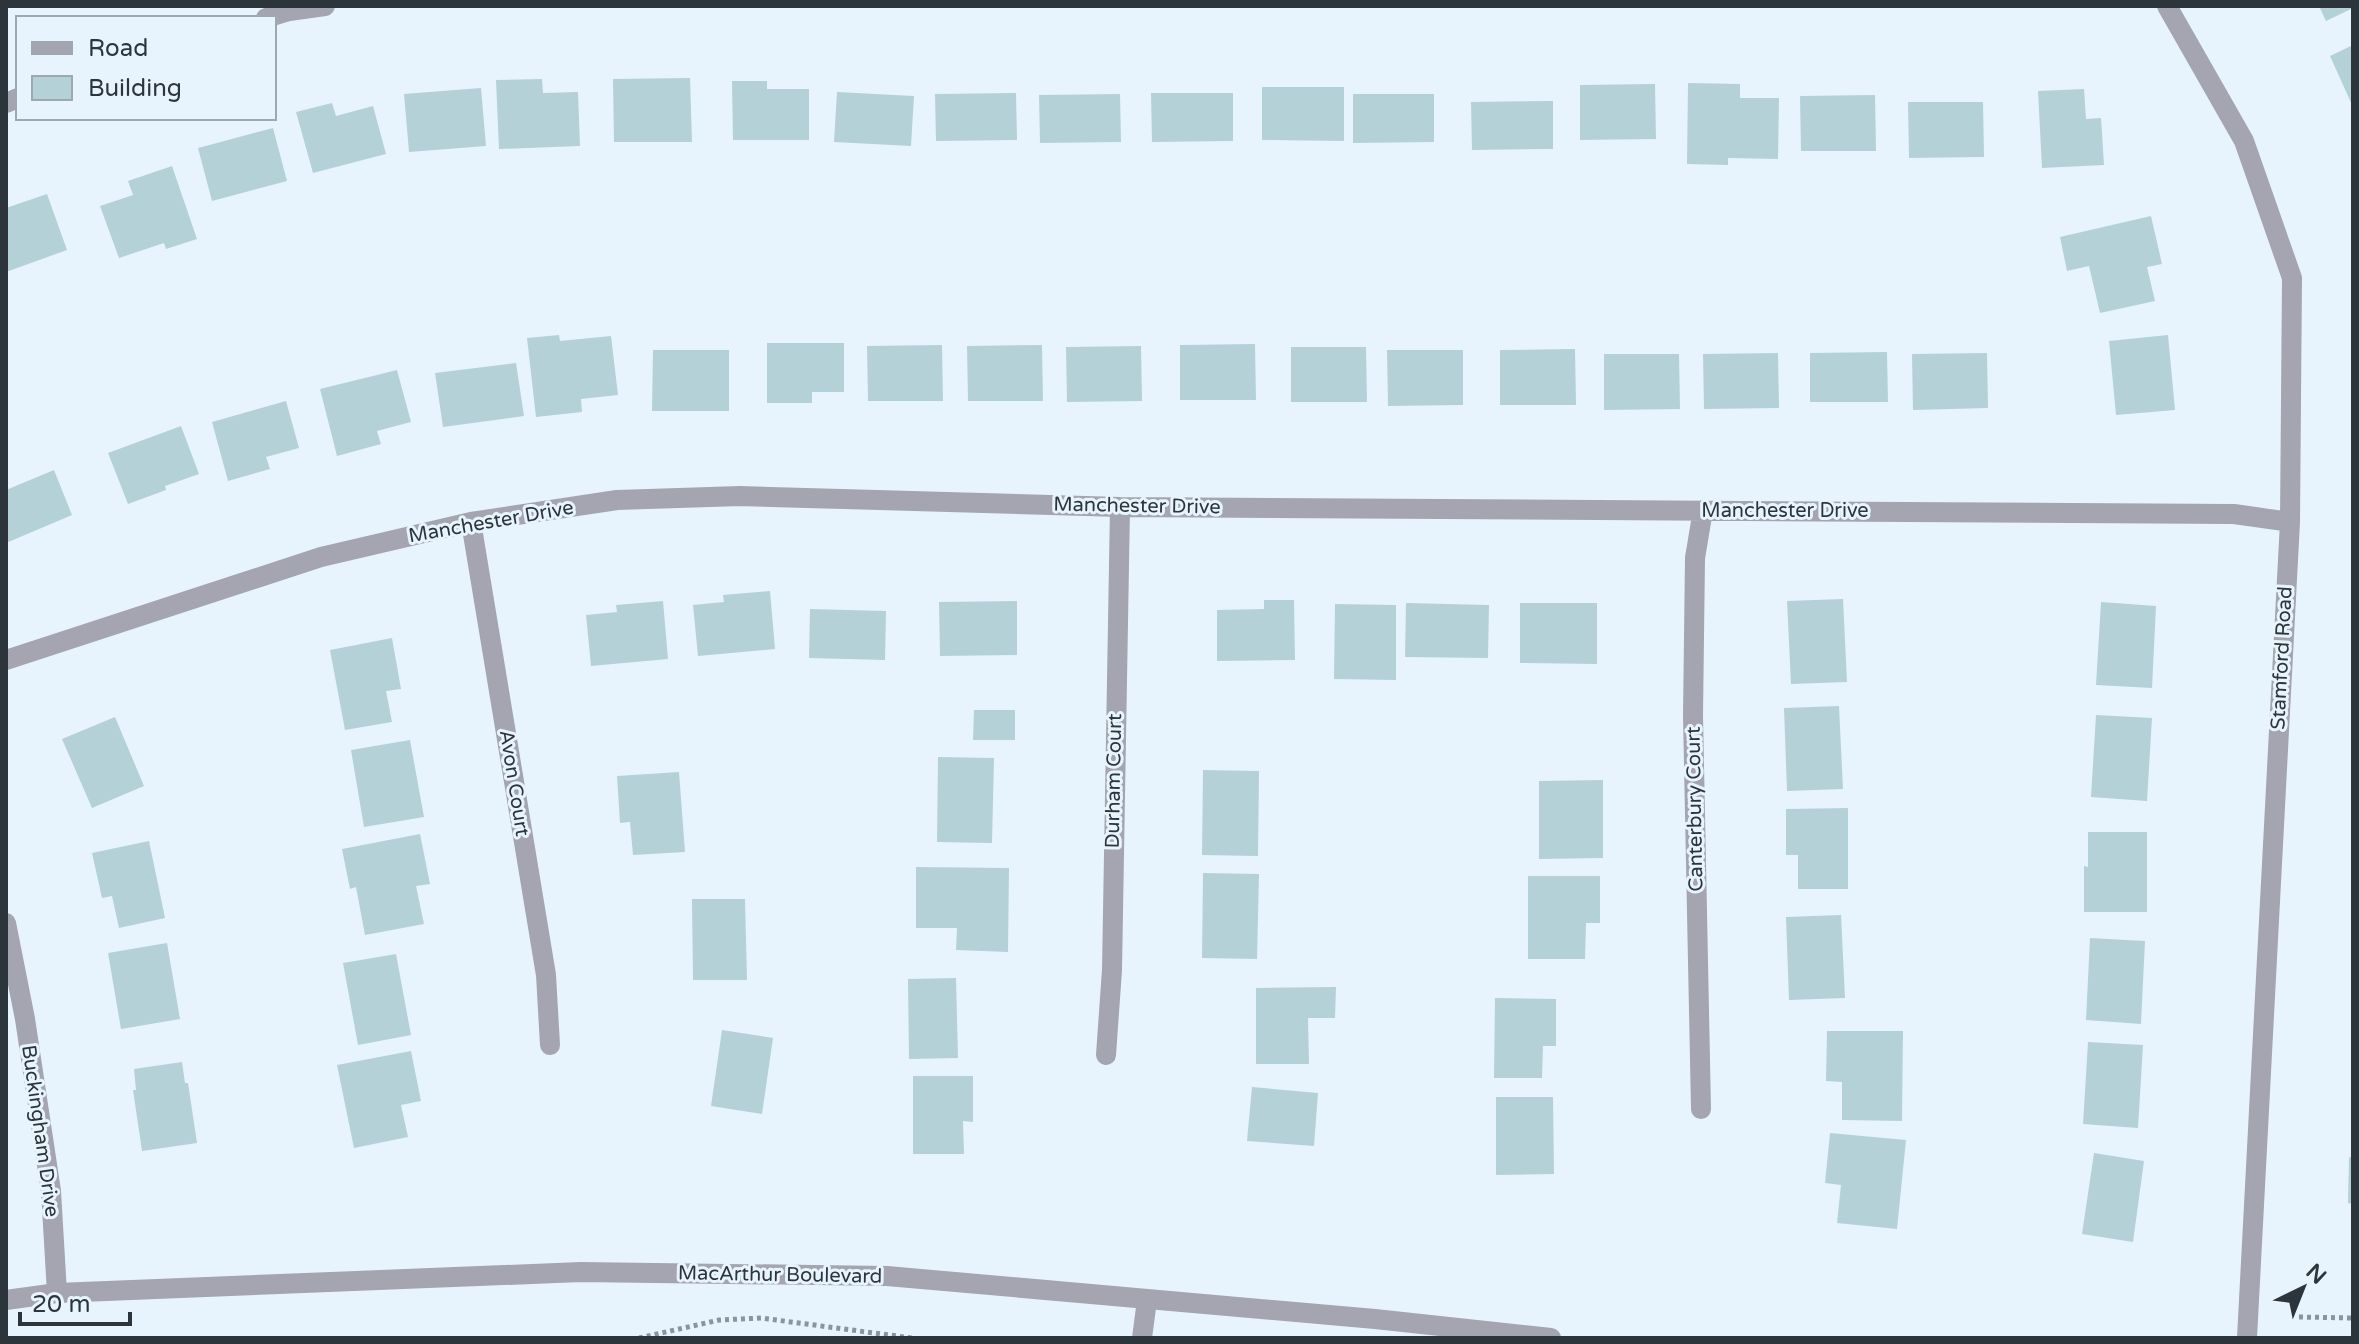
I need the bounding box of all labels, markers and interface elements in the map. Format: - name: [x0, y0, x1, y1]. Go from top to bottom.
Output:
- legend: [16, 16, 276, 120]
- text: Road: [88, 34, 148, 63]
- text: Building: [88, 74, 182, 103]
- street label: Manchester Drive: [1053, 493, 1221, 519]
- street label: Manchester Drive: [407, 496, 575, 548]
- street label: Manchester Drive: [1701, 499, 1869, 523]
- street label: Stamford Road: [2266, 586, 2298, 730]
- street label: Durham Court: [1101, 713, 1127, 849]
- street label: Canterbury Court: [1682, 726, 1708, 892]
- street label: Avon Court: [494, 728, 534, 838]
- street label: Buckingham Drive: [16, 1043, 64, 1219]
- north arrow: [2263, 1248, 2343, 1328]
- text: N: [2301, 1259, 2331, 1290]
- street label: MacArthur Boulevard: [678, 1261, 882, 1289]
- scale bar: [20, 1276, 130, 1326]
- text: 20 m: [32, 1290, 90, 1319]

